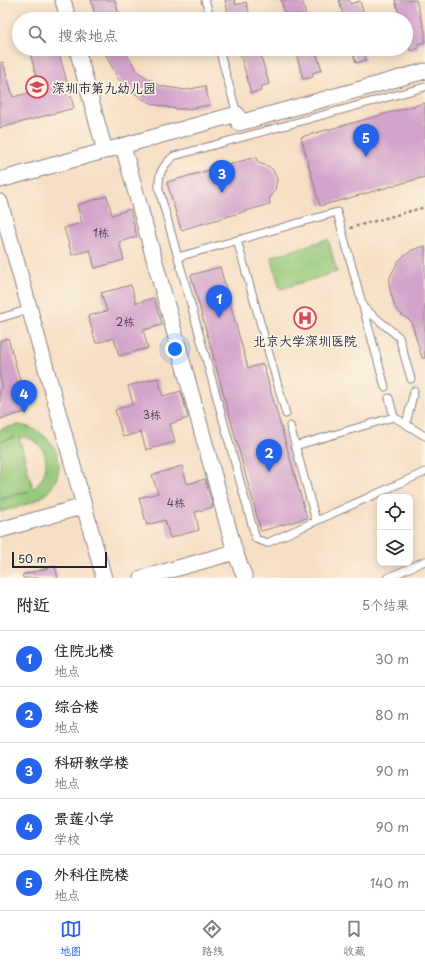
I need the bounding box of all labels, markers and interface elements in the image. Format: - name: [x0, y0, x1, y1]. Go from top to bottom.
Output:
- search box: [12, 12, 413, 56]
- icon: search: [26, 23, 48, 45]
- text: 搜索地点: [58, 23, 118, 46]
- school or university icon: 深圳市第九幼儿园: [24, 74, 50, 100]
- place label: 深圳市第九幼儿园: [52, 78, 156, 97]
- pin: 5: [353, 124, 379, 157]
- pin: 3: [209, 160, 235, 193]
- house number: 1栋: [93, 224, 109, 241]
- pin: 1: [206, 285, 232, 318]
- hospital icon: 北京大学深圳医院: [292, 305, 318, 331]
- house number: 2栋: [116, 313, 134, 330]
- place label: 北京大学深圳医院: [253, 331, 357, 350]
- your location: [165, 339, 185, 359]
- pin: 4: [11, 380, 37, 413]
- house number: 3栋: [143, 406, 161, 423]
- pin: 2: [256, 439, 282, 472]
- house number: 4栋: [167, 494, 185, 511]
- map controls: [377, 494, 413, 566]
- button: locate: [377, 494, 413, 530]
- button: layers: [377, 530, 413, 566]
- scale bar: [12, 550, 107, 569]
- text: 50 m: [18, 550, 47, 567]
- text: 附近: [16, 591, 50, 617]
- text: 5个结果: [362, 595, 409, 614]
- text: 住院北楼: [54, 638, 114, 661]
- text: 1: [26, 649, 32, 668]
- text: 30 m: [375, 649, 409, 668]
- text: 地点: [54, 661, 80, 680]
- text: 综合楼: [54, 694, 99, 717]
- text: 2: [24, 705, 34, 724]
- text: 80 m: [375, 705, 409, 724]
- text: 地点: [54, 717, 80, 736]
- text: 科研教学楼: [54, 750, 129, 773]
- text: 3: [25, 761, 33, 780]
- text: 90 m: [376, 761, 409, 780]
- text: 地点: [54, 773, 80, 792]
- text: 景莲小学: [54, 806, 114, 829]
- text: 4: [25, 817, 33, 836]
- text: 90 m: [376, 817, 409, 836]
- text: 学校: [54, 829, 80, 848]
- text: 外科住院楼: [54, 862, 129, 885]
- text: 5: [25, 873, 33, 892]
- text: 140 m: [370, 873, 409, 892]
- text: 地点: [54, 885, 80, 904]
- tab: 地图: [60, 918, 82, 959]
- tab: 路线: [201, 918, 223, 959]
- tab: 收藏: [343, 918, 365, 959]

